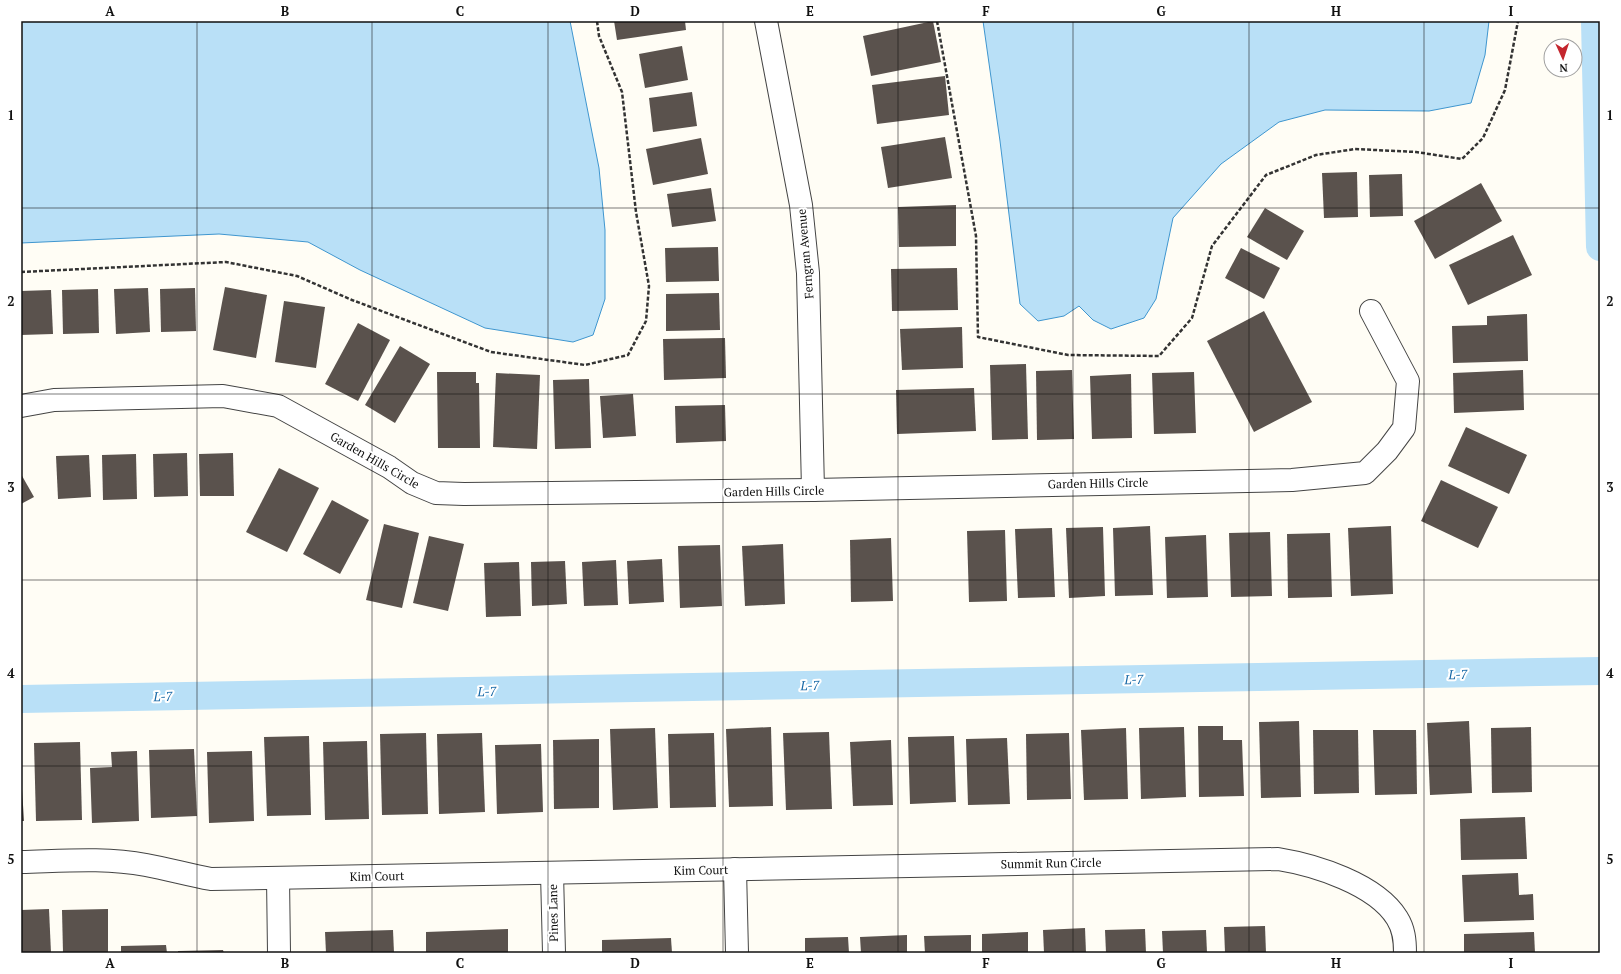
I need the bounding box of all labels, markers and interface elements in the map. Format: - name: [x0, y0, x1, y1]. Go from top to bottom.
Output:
- text: A: [105, 2, 115, 20]
- text: B: [281, 2, 289, 20]
- text: C: [456, 2, 464, 20]
- text: D: [630, 2, 640, 20]
- text: E: [806, 2, 814, 20]
- text: F: [982, 2, 990, 20]
- text: G: [1156, 2, 1166, 20]
- text: H: [1331, 2, 1341, 20]
- text: I: [1509, 2, 1514, 20]
- north arrow: [1543, 38, 1583, 78]
- text: N: [1558, 61, 1568, 75]
- text: 1: [7, 106, 15, 124]
- text: 1: [1606, 106, 1614, 124]
- street label: Ferngran Avenue: [794, 208, 816, 300]
- text: 2: [7, 292, 15, 310]
- text: 2: [1606, 292, 1614, 310]
- street label: Garden Hills Circle: [328, 428, 422, 492]
- street label: Garden Hills Circle: [1048, 475, 1148, 491]
- text: 3: [7, 478, 15, 496]
- text: 3: [1606, 478, 1614, 496]
- street label: Garden Hills Circle: [724, 483, 824, 499]
- text: 4: [7, 664, 15, 682]
- text: 4: [1606, 664, 1614, 682]
- water label: L-7: [1447, 665, 1468, 683]
- water label: L-7: [1123, 670, 1144, 688]
- water label: L-7: [799, 676, 820, 694]
- water label: L-7: [476, 682, 497, 700]
- water label: L-7: [152, 687, 173, 705]
- text: 5: [7, 850, 15, 868]
- text: 5: [1606, 850, 1614, 868]
- street label: Summit Run Circle: [1000, 855, 1102, 871]
- street label: Kim Court: [674, 862, 729, 878]
- street label: Kim Court: [350, 868, 405, 884]
- street label: Pines Lane: [545, 884, 561, 942]
- text: A: [105, 954, 115, 972]
- text: B: [281, 954, 289, 972]
- text: C: [456, 954, 464, 972]
- text: D: [630, 954, 640, 972]
- text: E: [806, 954, 814, 972]
- text: F: [982, 954, 990, 972]
- text: G: [1156, 954, 1166, 972]
- text: H: [1331, 954, 1341, 972]
- text: I: [1509, 954, 1514, 972]

